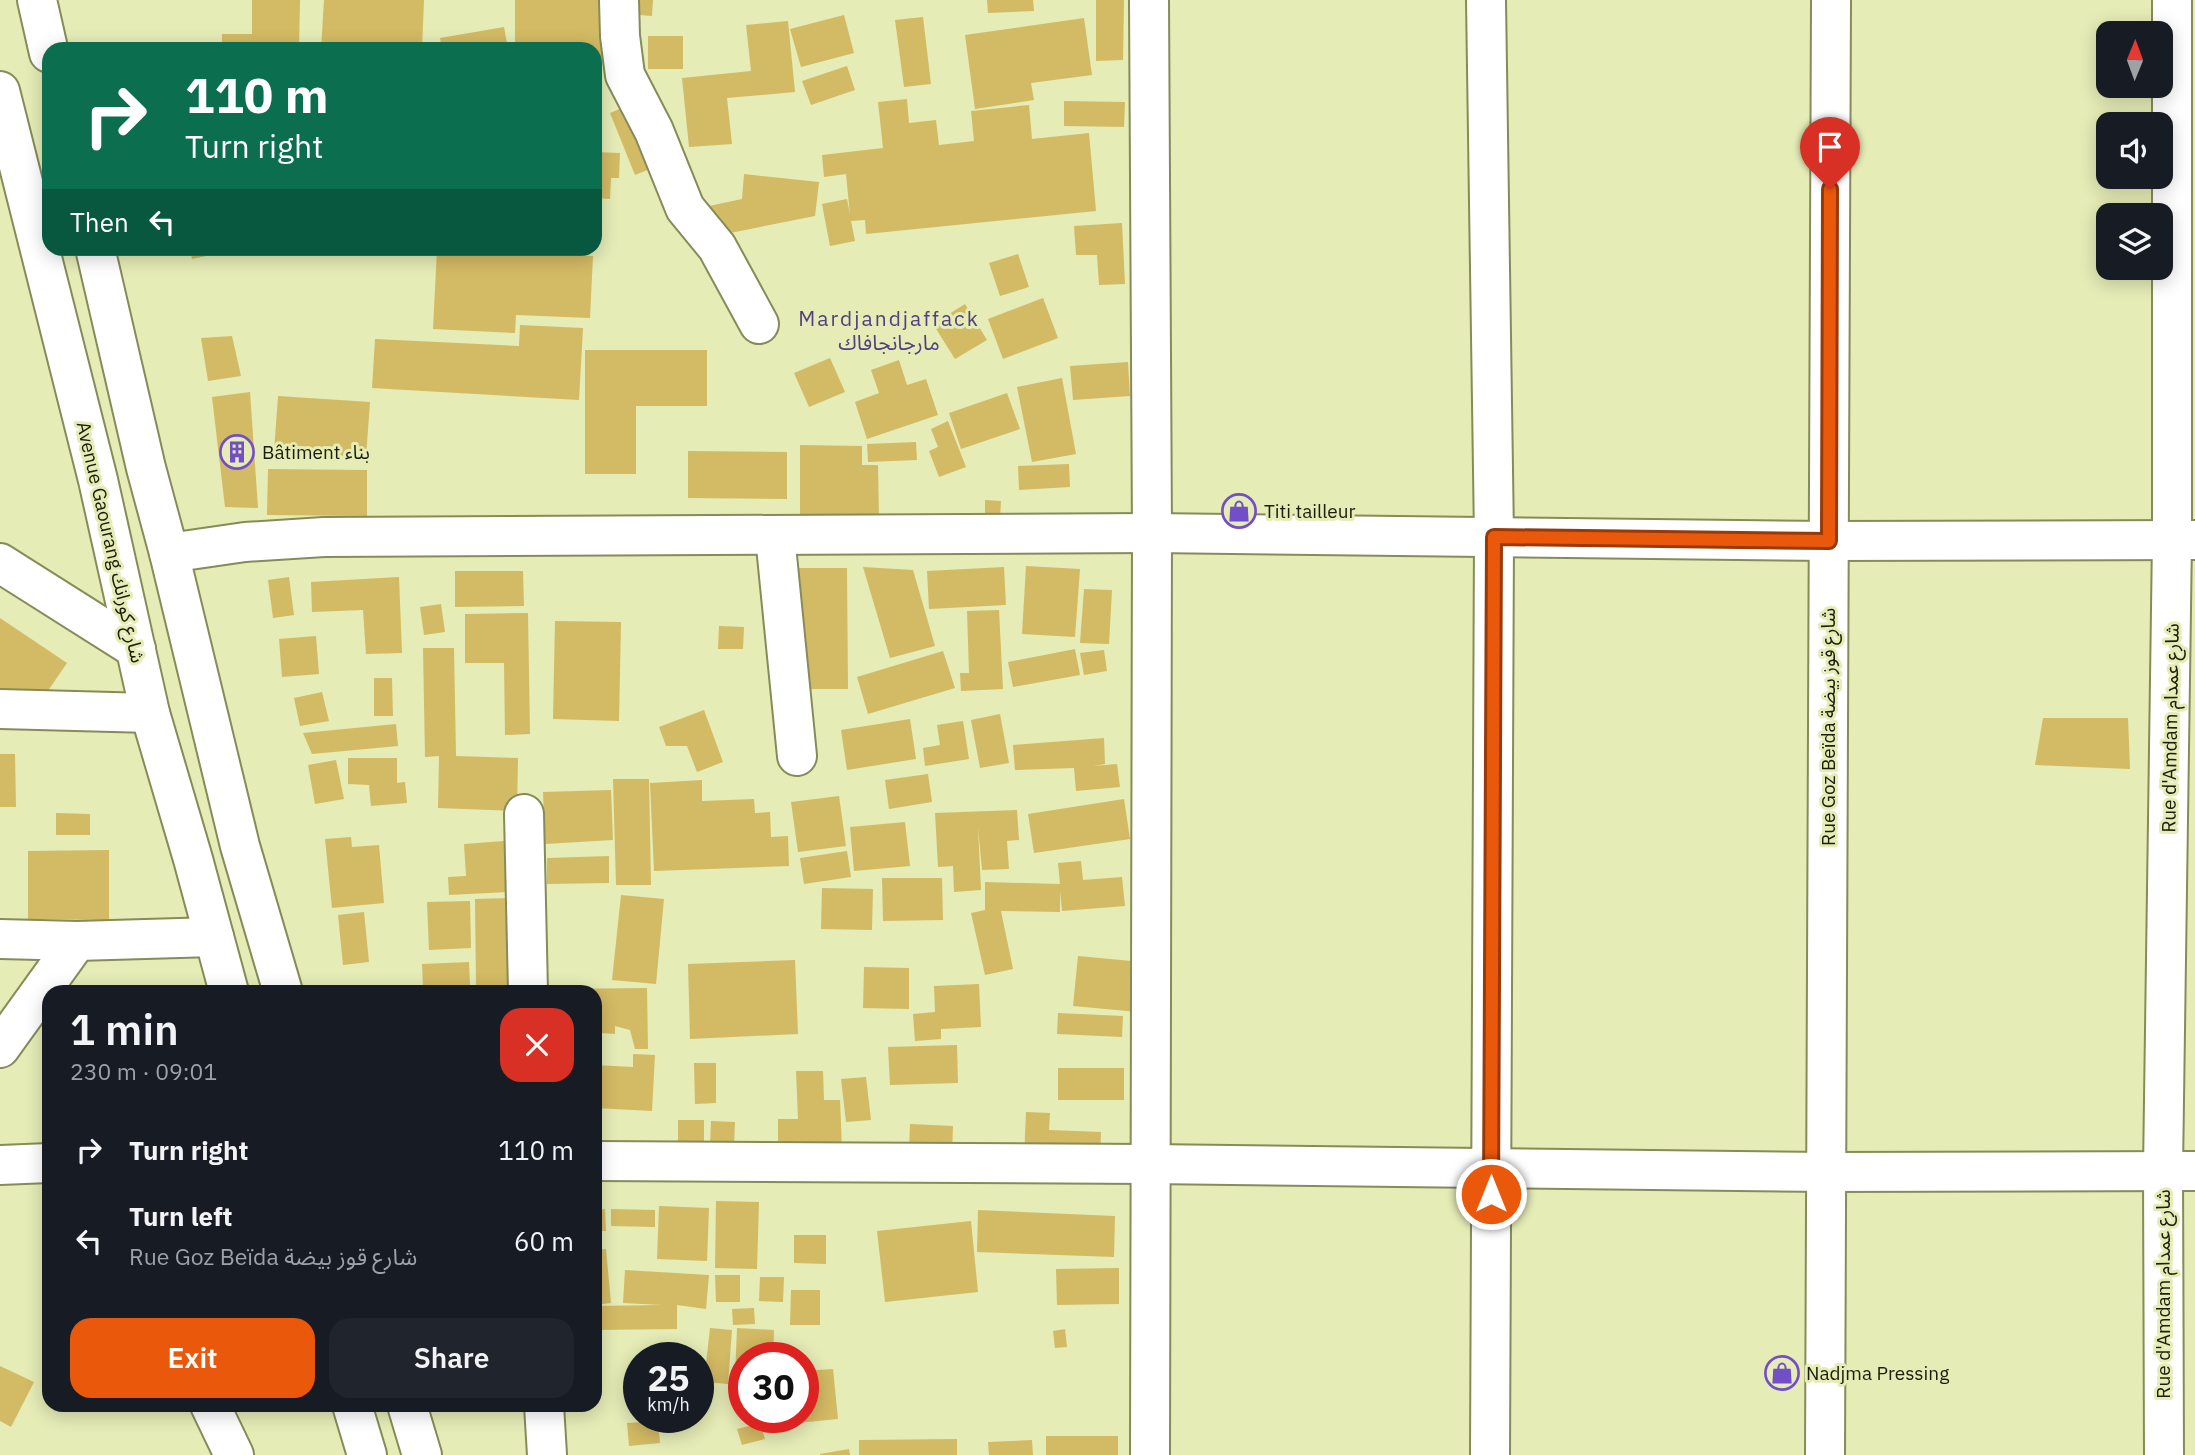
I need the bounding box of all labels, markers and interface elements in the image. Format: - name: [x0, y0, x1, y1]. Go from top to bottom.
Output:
- north arrow: [2096, 21, 2174, 98]
- map controls: [2096, 21, 2173, 280]
- text: 110 m: [185, 63, 329, 126]
- icon: right: [70, 70, 161, 161]
- button: sound: [2096, 112, 2173, 189]
- pin: [1800, 117, 1860, 189]
- text: Turn right: [185, 125, 323, 167]
- icon: arrive: [1811, 128, 1849, 166]
- icon: left: [143, 203, 181, 241]
- button: layers: [2096, 203, 2173, 280]
- text: Then: [70, 205, 129, 239]
- district label: Mardjandjaffack مارجانجافاك: [798, 304, 980, 356]
- street label: Avenue Gaourang شارع كورانك: [70, 419, 150, 665]
- building icon: Bâtiment بناء: [218, 433, 256, 471]
- place label: Bâtiment بناء: [262, 440, 370, 464]
- shop icon: Titi tailleur: [1220, 492, 1258, 530]
- place label: Titi tailleur: [1264, 499, 1356, 523]
- street label: Rue Goz Beïda شارع قوز بيضة: [1816, 608, 1842, 846]
- street label: Rue d'Amdam شارع عمدام: [2156, 623, 2187, 833]
- text: 1 min: [70, 1002, 179, 1057]
- button: close: [500, 1008, 574, 1082]
- text: 230 m · 09:01: [70, 1056, 217, 1086]
- icon: right: [70, 1131, 108, 1169]
- text: Turn right: [129, 1133, 248, 1167]
- text: 110 m: [498, 1133, 574, 1167]
- position arrow: [1454, 1157, 1528, 1231]
- street label: Rue d'Amdam شارع عمدام: [2151, 1189, 2178, 1399]
- text: Turn left: [129, 1199, 232, 1233]
- icon: left: [70, 1222, 108, 1260]
- text: 60 m: [514, 1224, 574, 1258]
- text: Rue Goz Beïda شارع قوز بيضة: [129, 1241, 417, 1271]
- button: Exit: [70, 1318, 315, 1398]
- button: Share: [329, 1318, 574, 1398]
- speed limit sign: 30: [728, 1342, 819, 1433]
- shop icon: Nadjma Pressing: [1763, 1354, 1801, 1392]
- text: 25: [647, 1355, 690, 1401]
- place label: Nadjma Pressing: [1806, 1361, 1949, 1385]
- text: km/h: [647, 1393, 690, 1416]

